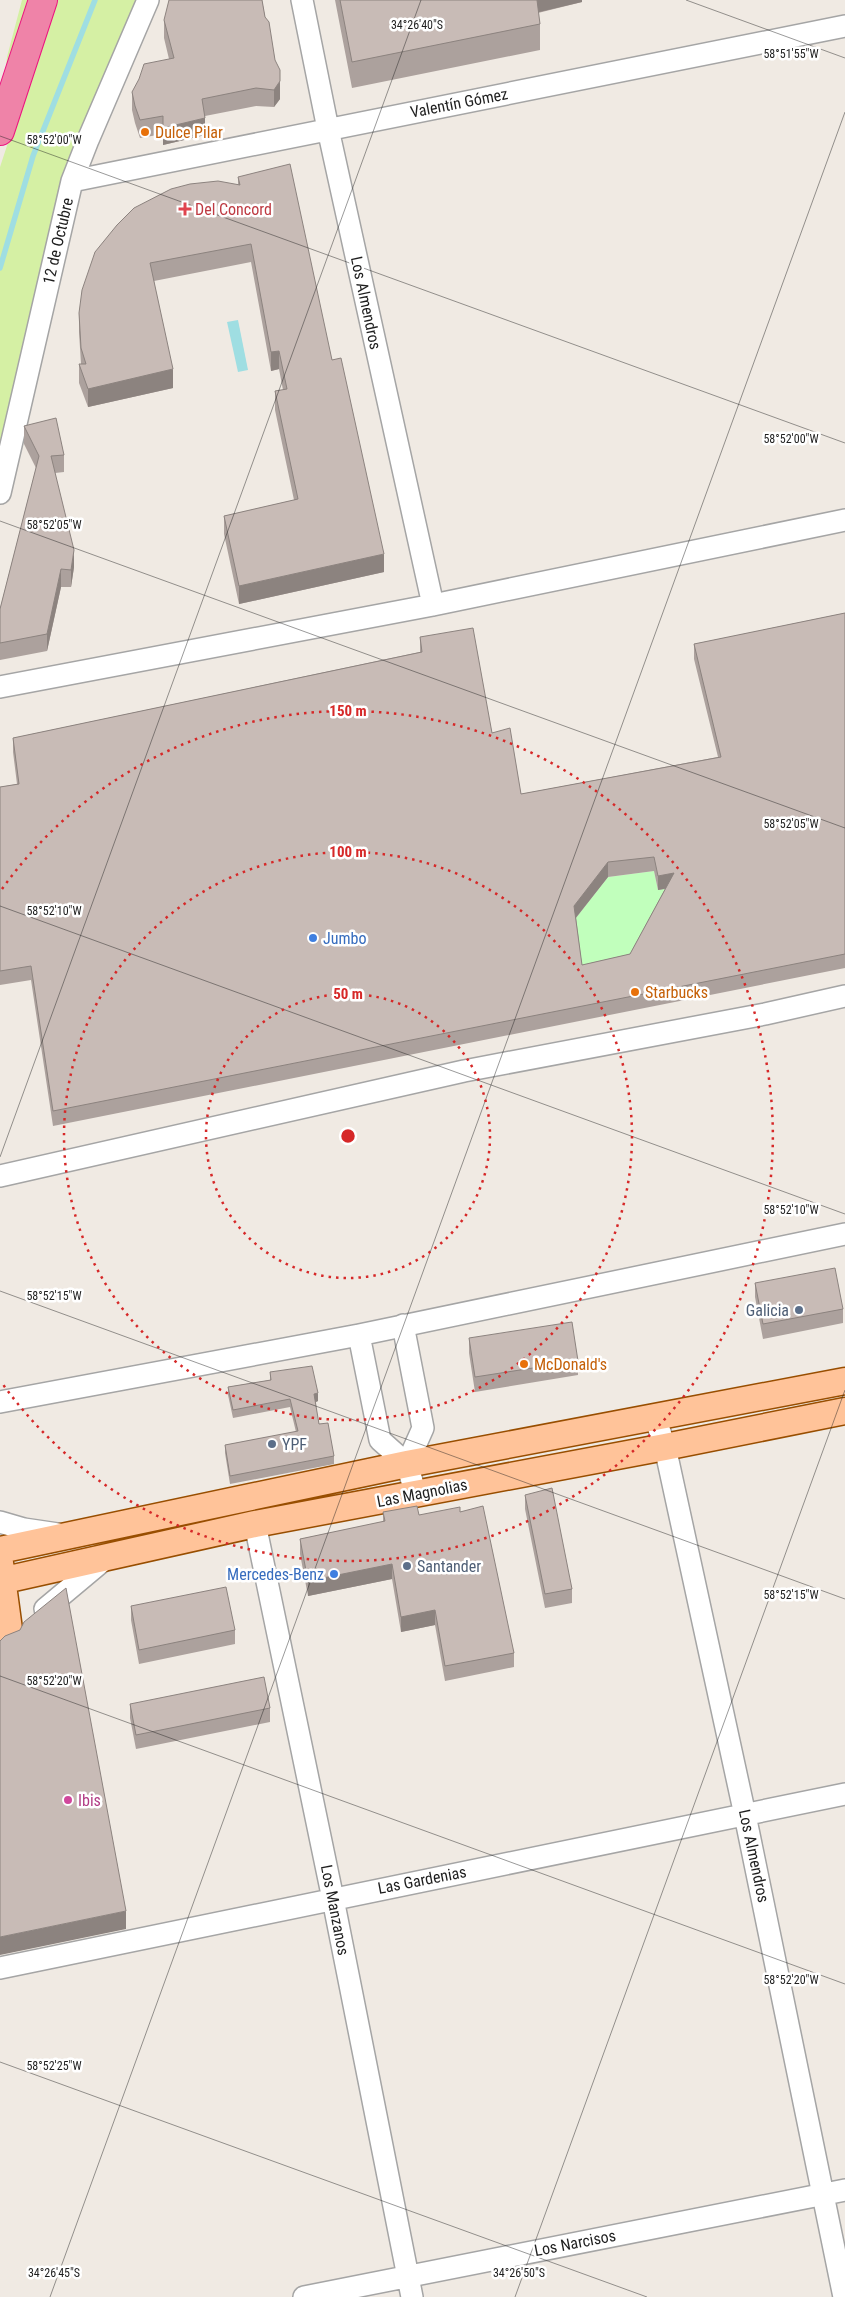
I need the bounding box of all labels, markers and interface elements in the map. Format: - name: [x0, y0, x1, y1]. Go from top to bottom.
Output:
- text: 34°26'40"S: [391, 18, 443, 32]
- text: 58°51'55"W: [763, 47, 819, 61]
- street label: Valentín Gómez: [409, 84, 509, 122]
- place label: Dulce Pilar: [155, 123, 223, 142]
- marker: Dulce Pilar: [139, 126, 151, 138]
- text: 58°52'00"W: [26, 133, 82, 147]
- street label: 12 de Octubre: [39, 196, 77, 286]
- place label: Del Concord: [195, 200, 272, 219]
- marker: Del Concord: [179, 203, 191, 215]
- street label: Los Almendros: [347, 255, 385, 351]
- text: 58°52'00"W: [763, 432, 819, 446]
- text: 58°52'05"W: [26, 518, 82, 532]
- text: 150 m: [329, 702, 367, 720]
- text: 58°52'05"W: [763, 817, 819, 831]
- text: 100 m: [329, 843, 367, 861]
- text: 58°52'10"W: [26, 904, 82, 918]
- place label: Jumbo: [323, 929, 366, 948]
- marker: Jumbo: [307, 932, 319, 944]
- place label: Starbucks: [645, 983, 708, 1002]
- text: 50 m: [333, 985, 363, 1003]
- marker: Starbucks: [629, 986, 641, 998]
- centre of rings: [339, 1127, 357, 1145]
- text: 58°52'10"W: [763, 1203, 819, 1217]
- text: 58°52'15"W: [26, 1289, 82, 1303]
- place label: Galicia: [746, 1301, 789, 1320]
- marker: Galicia: [793, 1304, 805, 1316]
- place label: McDonald's: [534, 1355, 607, 1374]
- marker: McDonald's: [518, 1358, 530, 1370]
- place label: YPF: [282, 1435, 307, 1454]
- marker: YPF: [266, 1438, 278, 1450]
- street label: Las Magnolias: [375, 1475, 469, 1511]
- place label: Santander: [417, 1557, 481, 1576]
- marker: Santander: [401, 1560, 413, 1572]
- place label: Mercedes-Benz: [227, 1565, 324, 1584]
- marker: Mercedes-Benz: [328, 1568, 340, 1580]
- text: 58°52'15"W: [763, 1588, 819, 1602]
- text: 58°52'20"W: [26, 1674, 82, 1688]
- place label: Ibis: [78, 1791, 101, 1810]
- marker: Ibis: [62, 1794, 74, 1806]
- street label: Los Almendros: [735, 1808, 773, 1904]
- street label: Las Gardenias: [376, 1862, 468, 1898]
- street label: Los Manzanos: [317, 1863, 353, 1957]
- text: 58°52'20"W: [763, 1973, 819, 1987]
- text: 58°52'25"W: [26, 2059, 82, 2073]
- street label: Los Narcisos: [533, 2226, 617, 2260]
- text: 34°26'45"S: [28, 2266, 80, 2280]
- text: 34°26'50"S: [493, 2266, 545, 2280]

